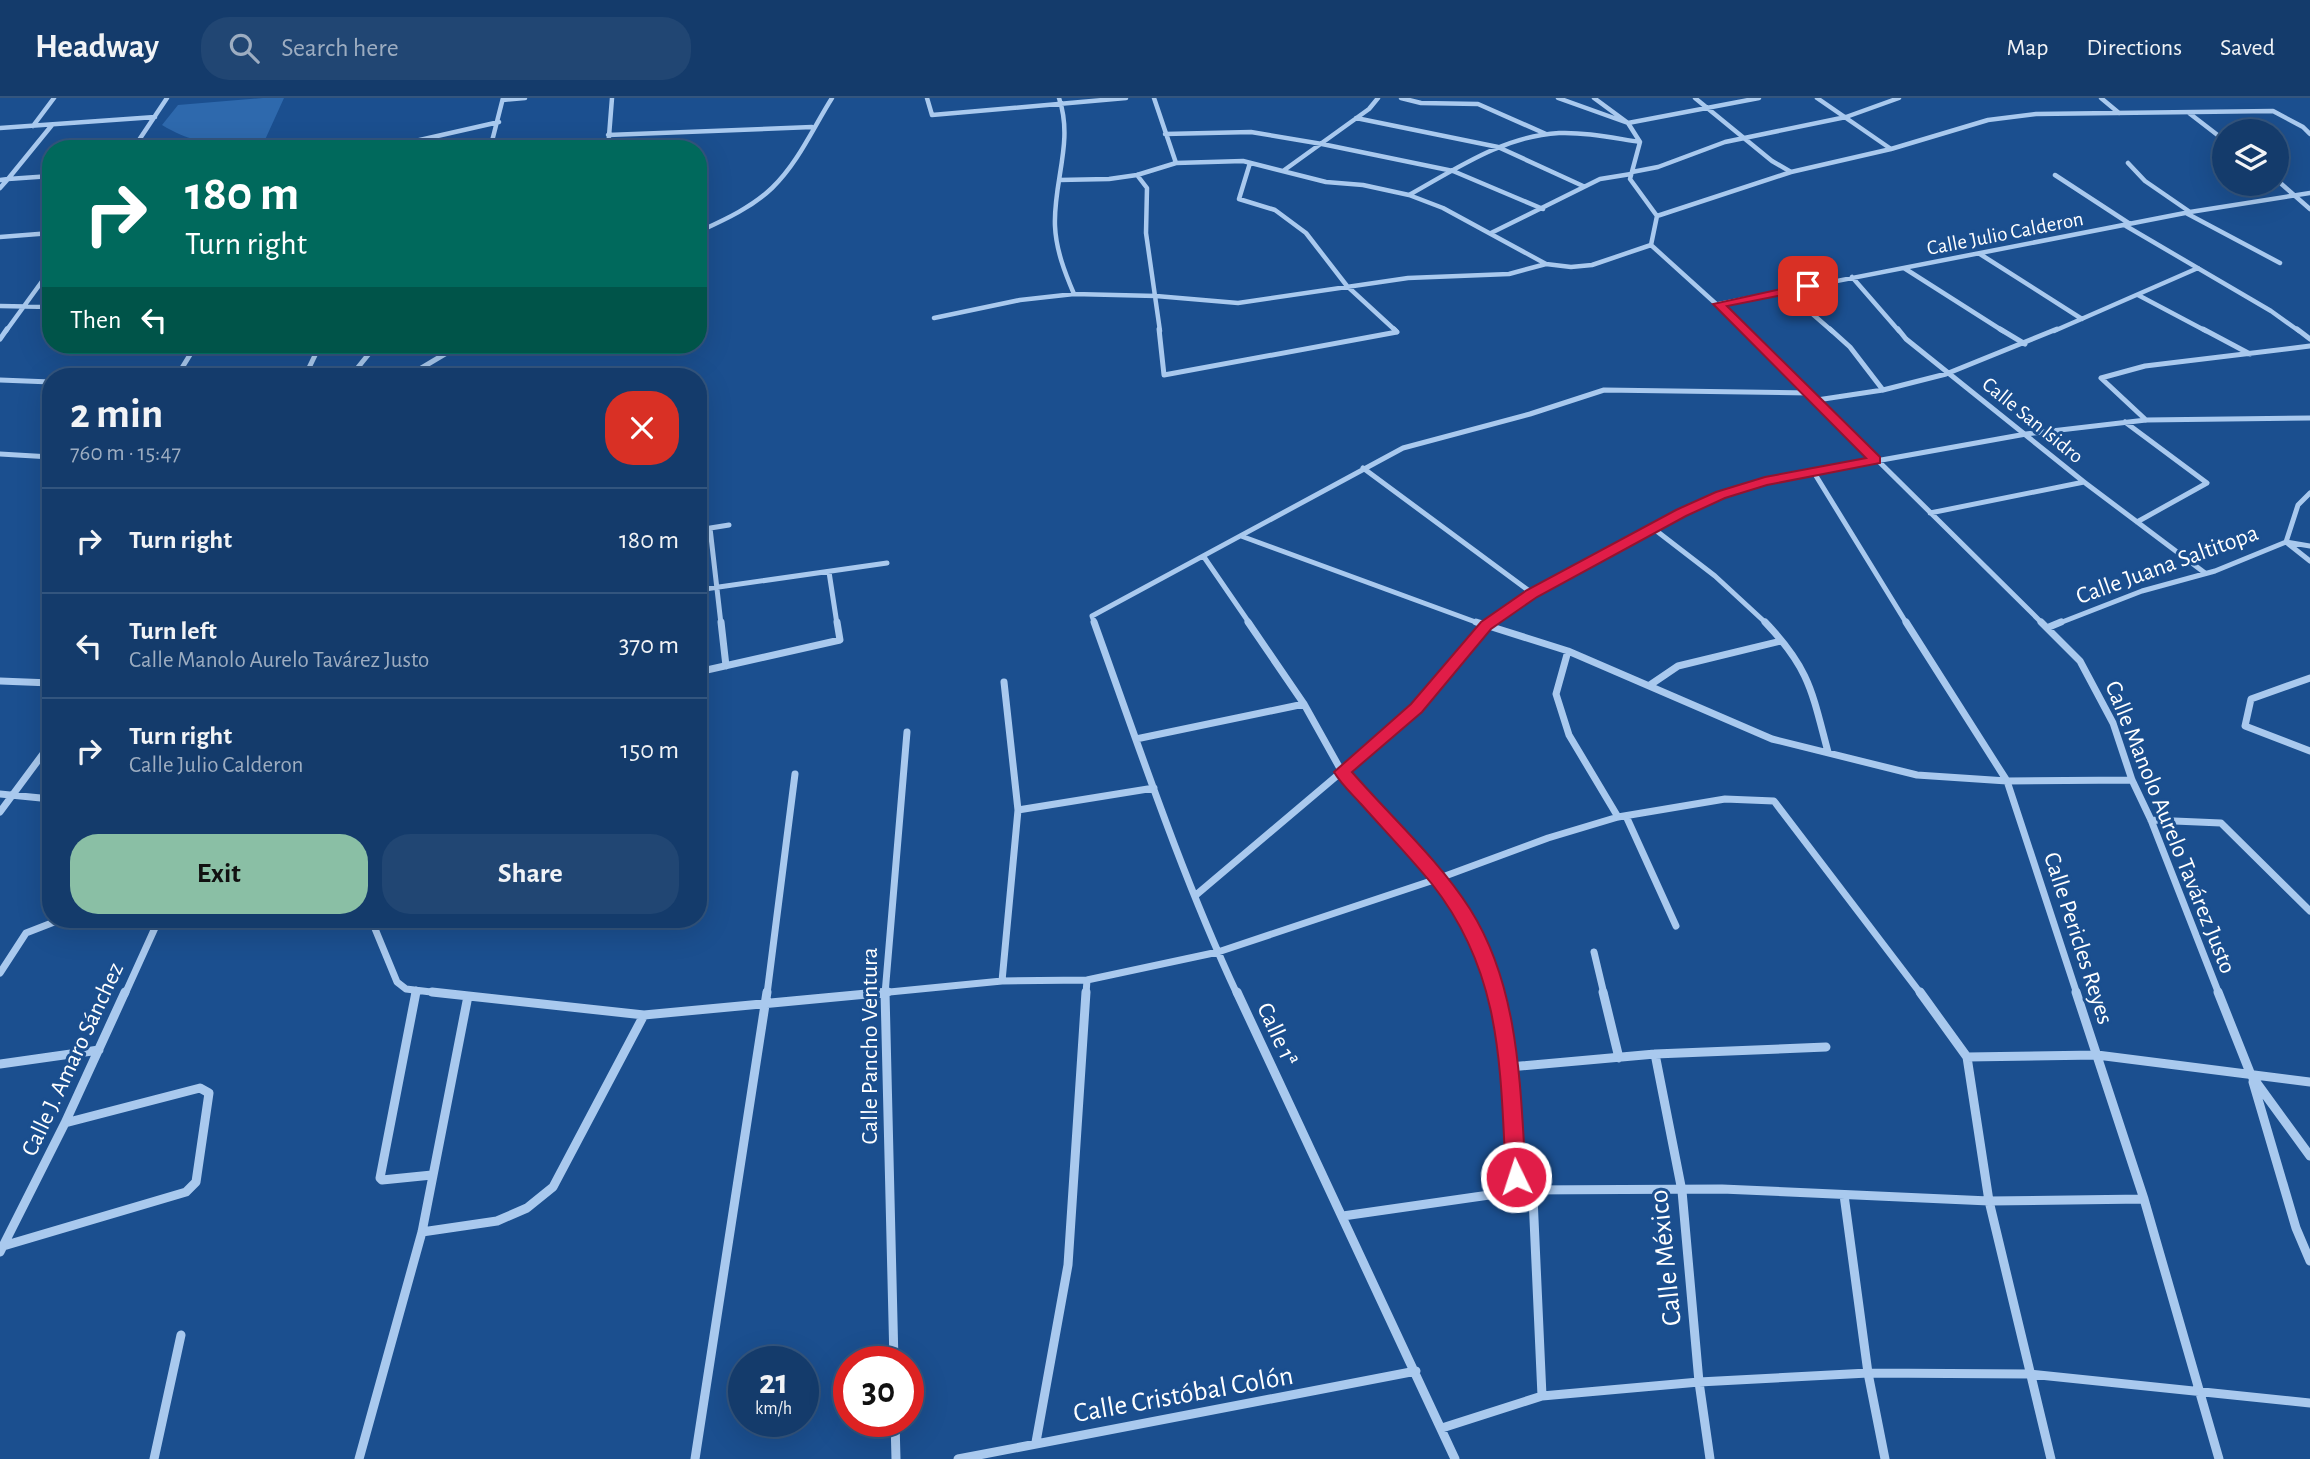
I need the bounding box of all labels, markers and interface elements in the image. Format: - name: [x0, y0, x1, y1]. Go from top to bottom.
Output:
- search box: [201, 17, 691, 80]
- icon: search: [225, 29, 263, 67]
- text: Headway: [35, 31, 159, 64]
- text: Search here: [281, 35, 399, 61]
- text: Map: [2006, 36, 2048, 60]
- text: Directions: [2086, 36, 2182, 60]
- text: Saved: [2220, 36, 2275, 60]
- map controls: [2212, 119, 2289, 196]
- button: layers: [2212, 119, 2289, 196]
- icon: right: [70, 168, 161, 259]
- text: 180 m: [185, 170, 299, 219]
- street label: Calle Julio Calderon: [1925, 208, 2085, 259]
- text: Turn right: [185, 228, 307, 260]
- pin: [1778, 256, 1838, 316]
- icon: arrive: [1789, 267, 1827, 305]
- icon: left: [135, 301, 173, 339]
- text: Then: [70, 307, 121, 333]
- street label: Calle San Isidro: [1978, 373, 2087, 467]
- button: close: [605, 391, 679, 465]
- text: 2 min: [70, 393, 163, 435]
- text: 760 m · 15:47: [70, 442, 181, 465]
- street label: Calle Juana Saltitopa: [2073, 521, 2262, 609]
- icon: right: [70, 522, 108, 560]
- text: Turn right: [129, 527, 232, 553]
- text: 180 m: [619, 527, 679, 553]
- text: Turn left: [129, 618, 217, 644]
- icon: left: [70, 627, 108, 665]
- text: 370 m: [619, 632, 679, 658]
- text: Calle Manolo Aurelo Tavárez Justo: [129, 649, 429, 672]
- street label: Calle Manolo Aurelo Tavárez Justo: [2100, 678, 2240, 977]
- text: Turn right: [129, 723, 232, 749]
- icon: right: [70, 732, 108, 770]
- text: 150 m: [620, 737, 679, 763]
- text: Calle Julio Calderon: [129, 754, 303, 777]
- button: Exit: [70, 834, 368, 914]
- button: Share: [382, 834, 679, 914]
- street label: Calle Pericles Reyes: [2039, 849, 2117, 1027]
- street label: Calle Pancho Ventura: [858, 947, 882, 1145]
- street label: Calle J. Amaro Sánchez: [18, 959, 128, 1160]
- street label: Calle 1ª: [1252, 999, 1302, 1070]
- position arrow: [1479, 1140, 1553, 1214]
- street label: Calle México: [1645, 1188, 1687, 1327]
- speed limit sign: 30: [833, 1346, 924, 1437]
- street label: Calle Cristóbal Colón: [1071, 1362, 1295, 1428]
- text: 21: [759, 1365, 788, 1400]
- text: km/h: [755, 1400, 792, 1418]

